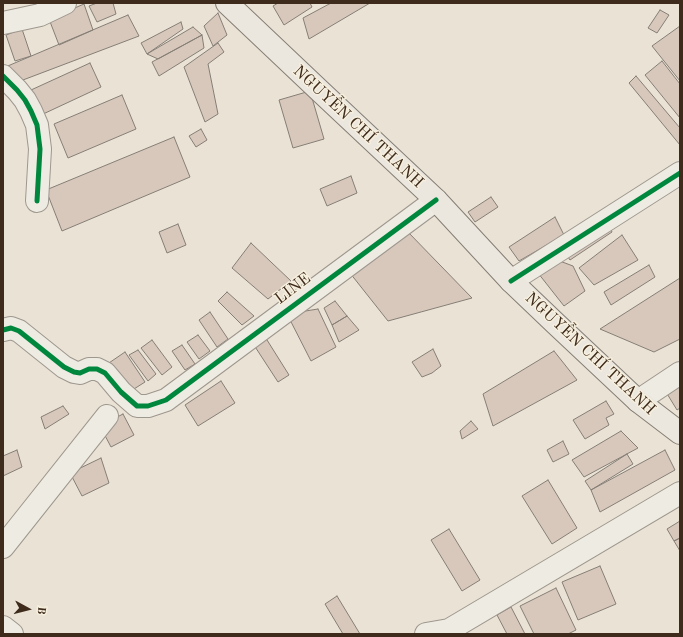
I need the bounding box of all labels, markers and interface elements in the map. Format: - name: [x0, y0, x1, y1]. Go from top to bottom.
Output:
- street label: NGUYỄN CHÍ THANH: [289, 62, 427, 192]
- street label: LINE: [271, 269, 315, 309]
- street label: NGUYỄN CHÍ THANH: [521, 289, 659, 419]
- north arrow: [8, 589, 48, 629]
- text: B: [34, 606, 46, 615]

